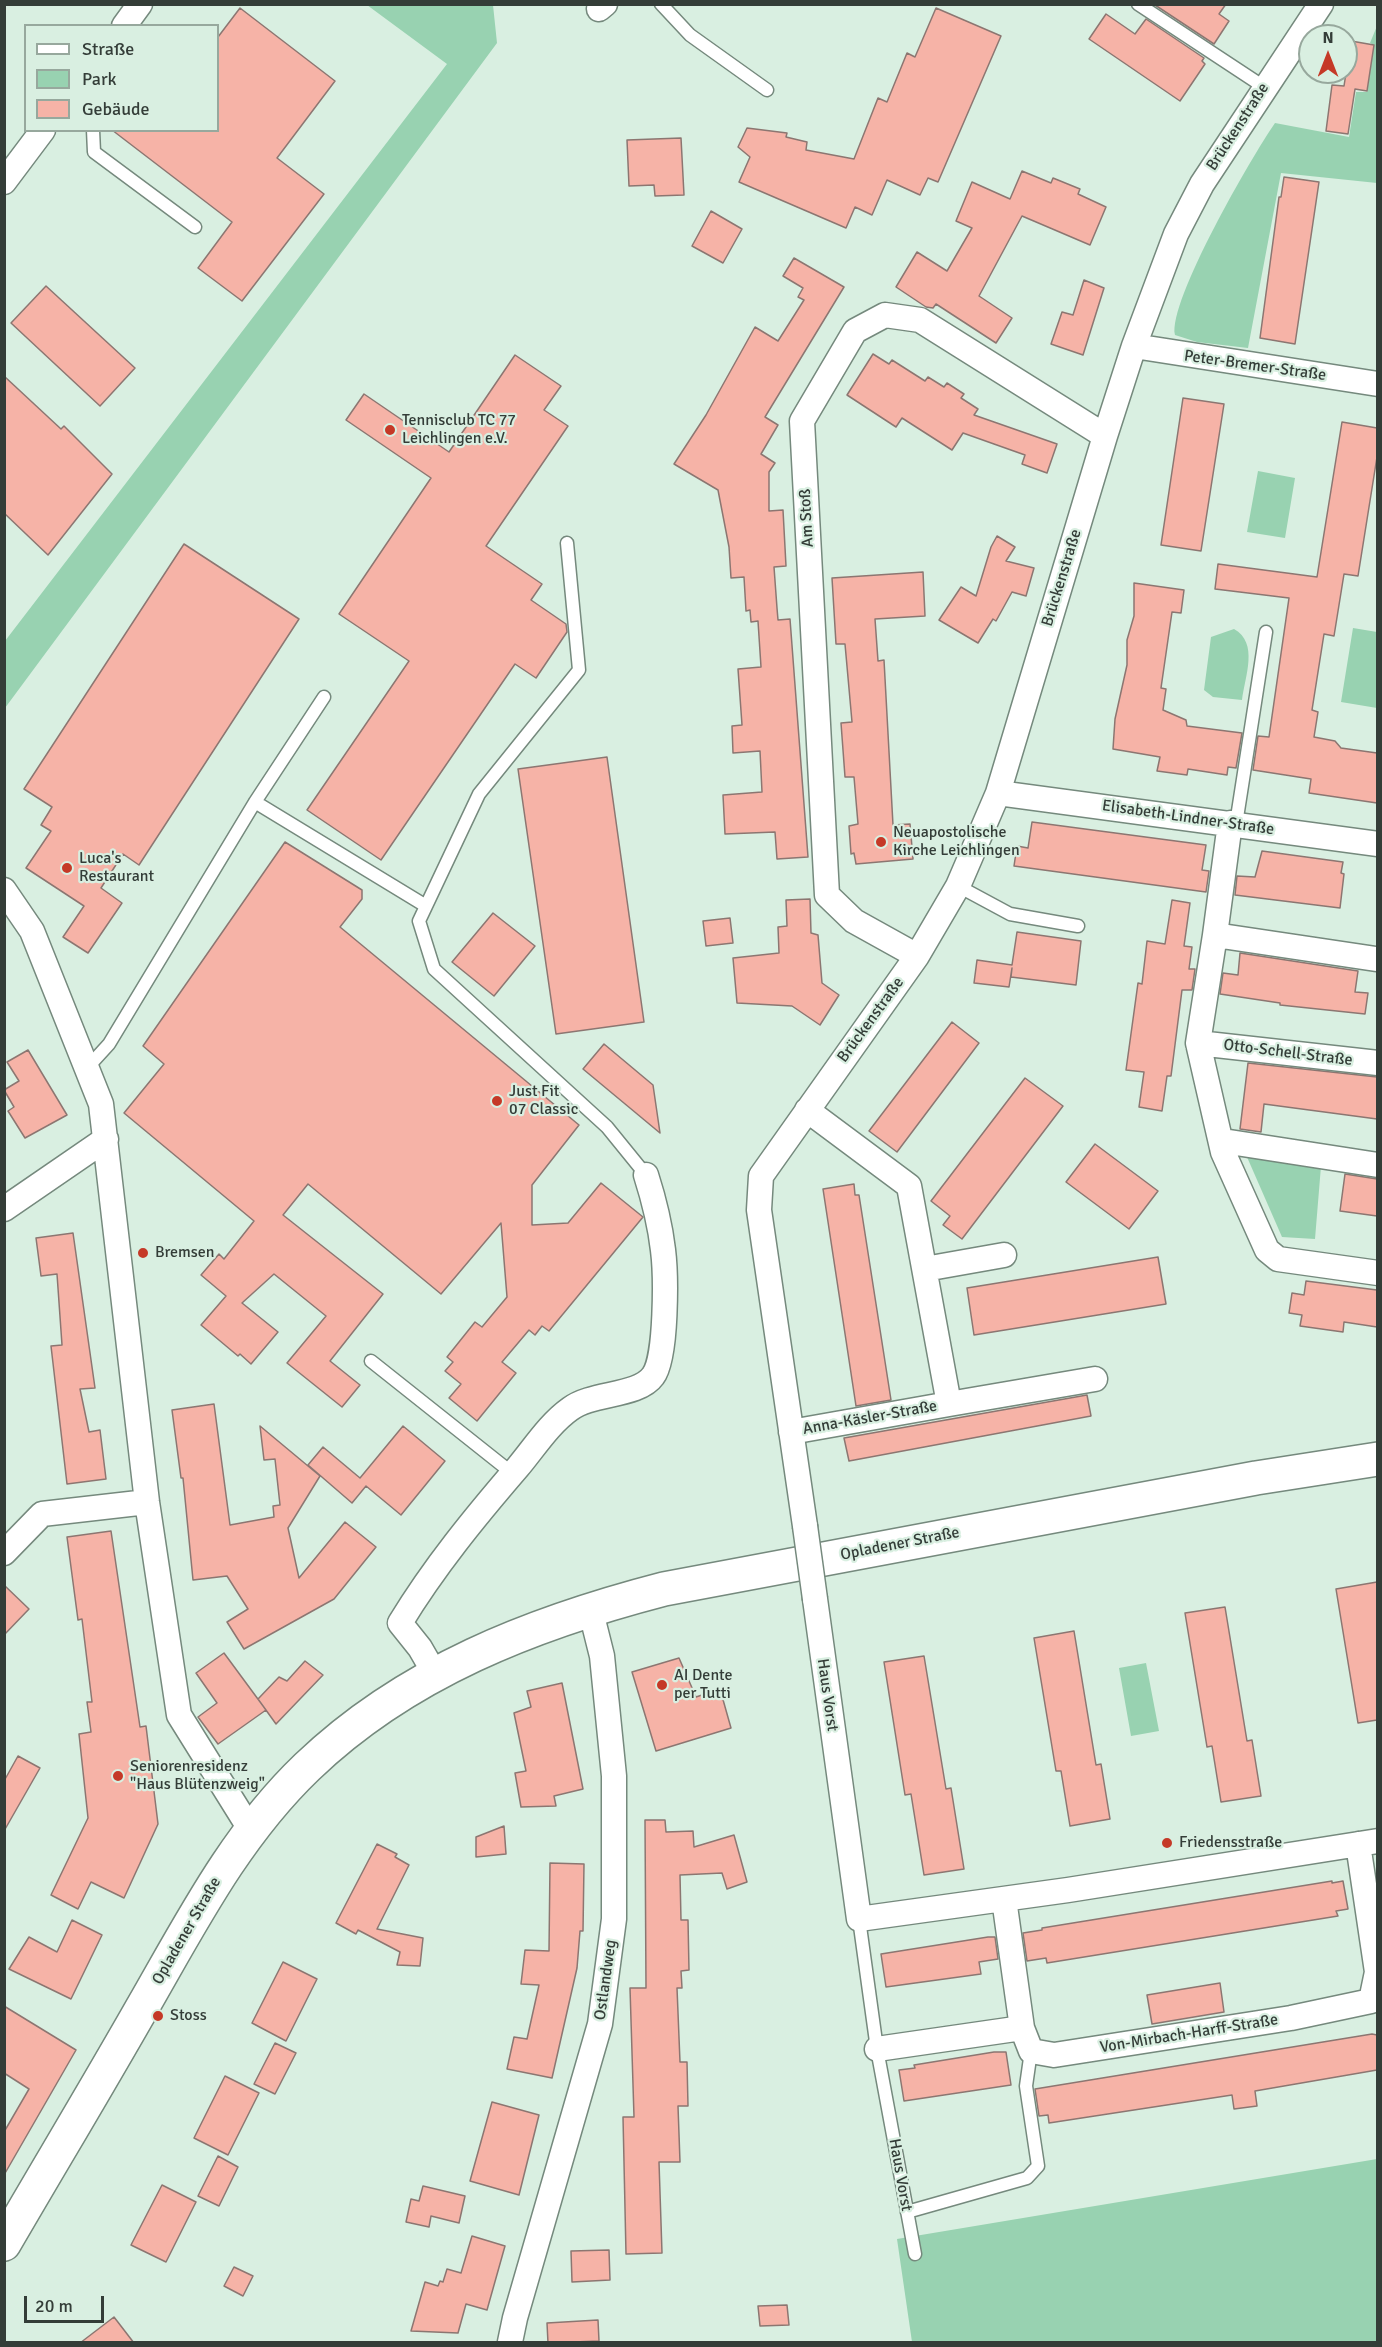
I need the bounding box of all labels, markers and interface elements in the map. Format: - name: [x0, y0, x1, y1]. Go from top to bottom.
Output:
- legend: [24, 24, 219, 132]
- north arrow: [1298, 24, 1358, 84]
- text: N: [1322, 28, 1334, 48]
- text: Straße: [82, 38, 134, 60]
- text: Park: [82, 68, 117, 90]
- street label: Brückenstraße: [1203, 80, 1273, 174]
- text: Gebäude: [82, 98, 150, 120]
- street label: Peter-Bremer-Straße: [1183, 347, 1327, 385]
- place label: Tennisclub TC 77 Leichlingen e.V.: [402, 411, 516, 449]
- marker: Tennisclub TC 77 Leichlingen e.V.: [383, 423, 397, 437]
- street label: Am Stoß: [796, 488, 818, 548]
- street label: Brückenstraße: [1038, 527, 1086, 629]
- street label: Elisabeth-Lindner-Straße: [1101, 796, 1275, 840]
- place label: Neuapostolische Kirche Leichlingen: [893, 823, 1020, 861]
- marker: Neuapostolische Kirche Leichlingen: [874, 835, 888, 849]
- place label: Luca's Restaurant: [79, 849, 154, 887]
- marker: Luca's Restaurant: [60, 861, 74, 875]
- street label: Brückenstraße: [834, 974, 908, 1066]
- street label: Otto-Schell-Straße: [1222, 1036, 1354, 1070]
- place label: Just Fit 07 Classic: [509, 1082, 578, 1120]
- marker: Just Fit 07 Classic: [490, 1094, 504, 1108]
- place label: Bremsen: [155, 1243, 215, 1263]
- marker: Bremsen: [136, 1246, 150, 1260]
- street label: Anna-Käsler-Straße: [801, 1397, 939, 1439]
- street label: Opladener Straße: [839, 1523, 961, 1565]
- street label: Haus Vorst: [812, 1657, 842, 1733]
- place label: AI Dente per Tutti: [674, 1666, 733, 1704]
- marker: AI Dente per Tutti: [655, 1678, 669, 1692]
- place label: Seniorenresidenz "Haus Blütenzweig": [130, 1757, 265, 1795]
- marker: Seniorenresidenz "Haus Blütenzweig": [111, 1769, 125, 1783]
- place label: Friedensstraße: [1179, 1833, 1282, 1853]
- marker: Friedensstraße: [1160, 1836, 1174, 1850]
- street label: Opladener Straße: [148, 1874, 226, 1988]
- street label: Ostlandweg: [591, 1939, 621, 2021]
- place label: Stoss: [170, 2006, 207, 2026]
- marker: Stoss: [151, 2009, 165, 2023]
- street label: Von-Mirbach-Harff-Straße: [1099, 2010, 1279, 2058]
- street label: Haus Vorst: [884, 2137, 916, 2213]
- scale bar: [27, 2284, 106, 2322]
- text: 20 m: [35, 2295, 73, 2317]

